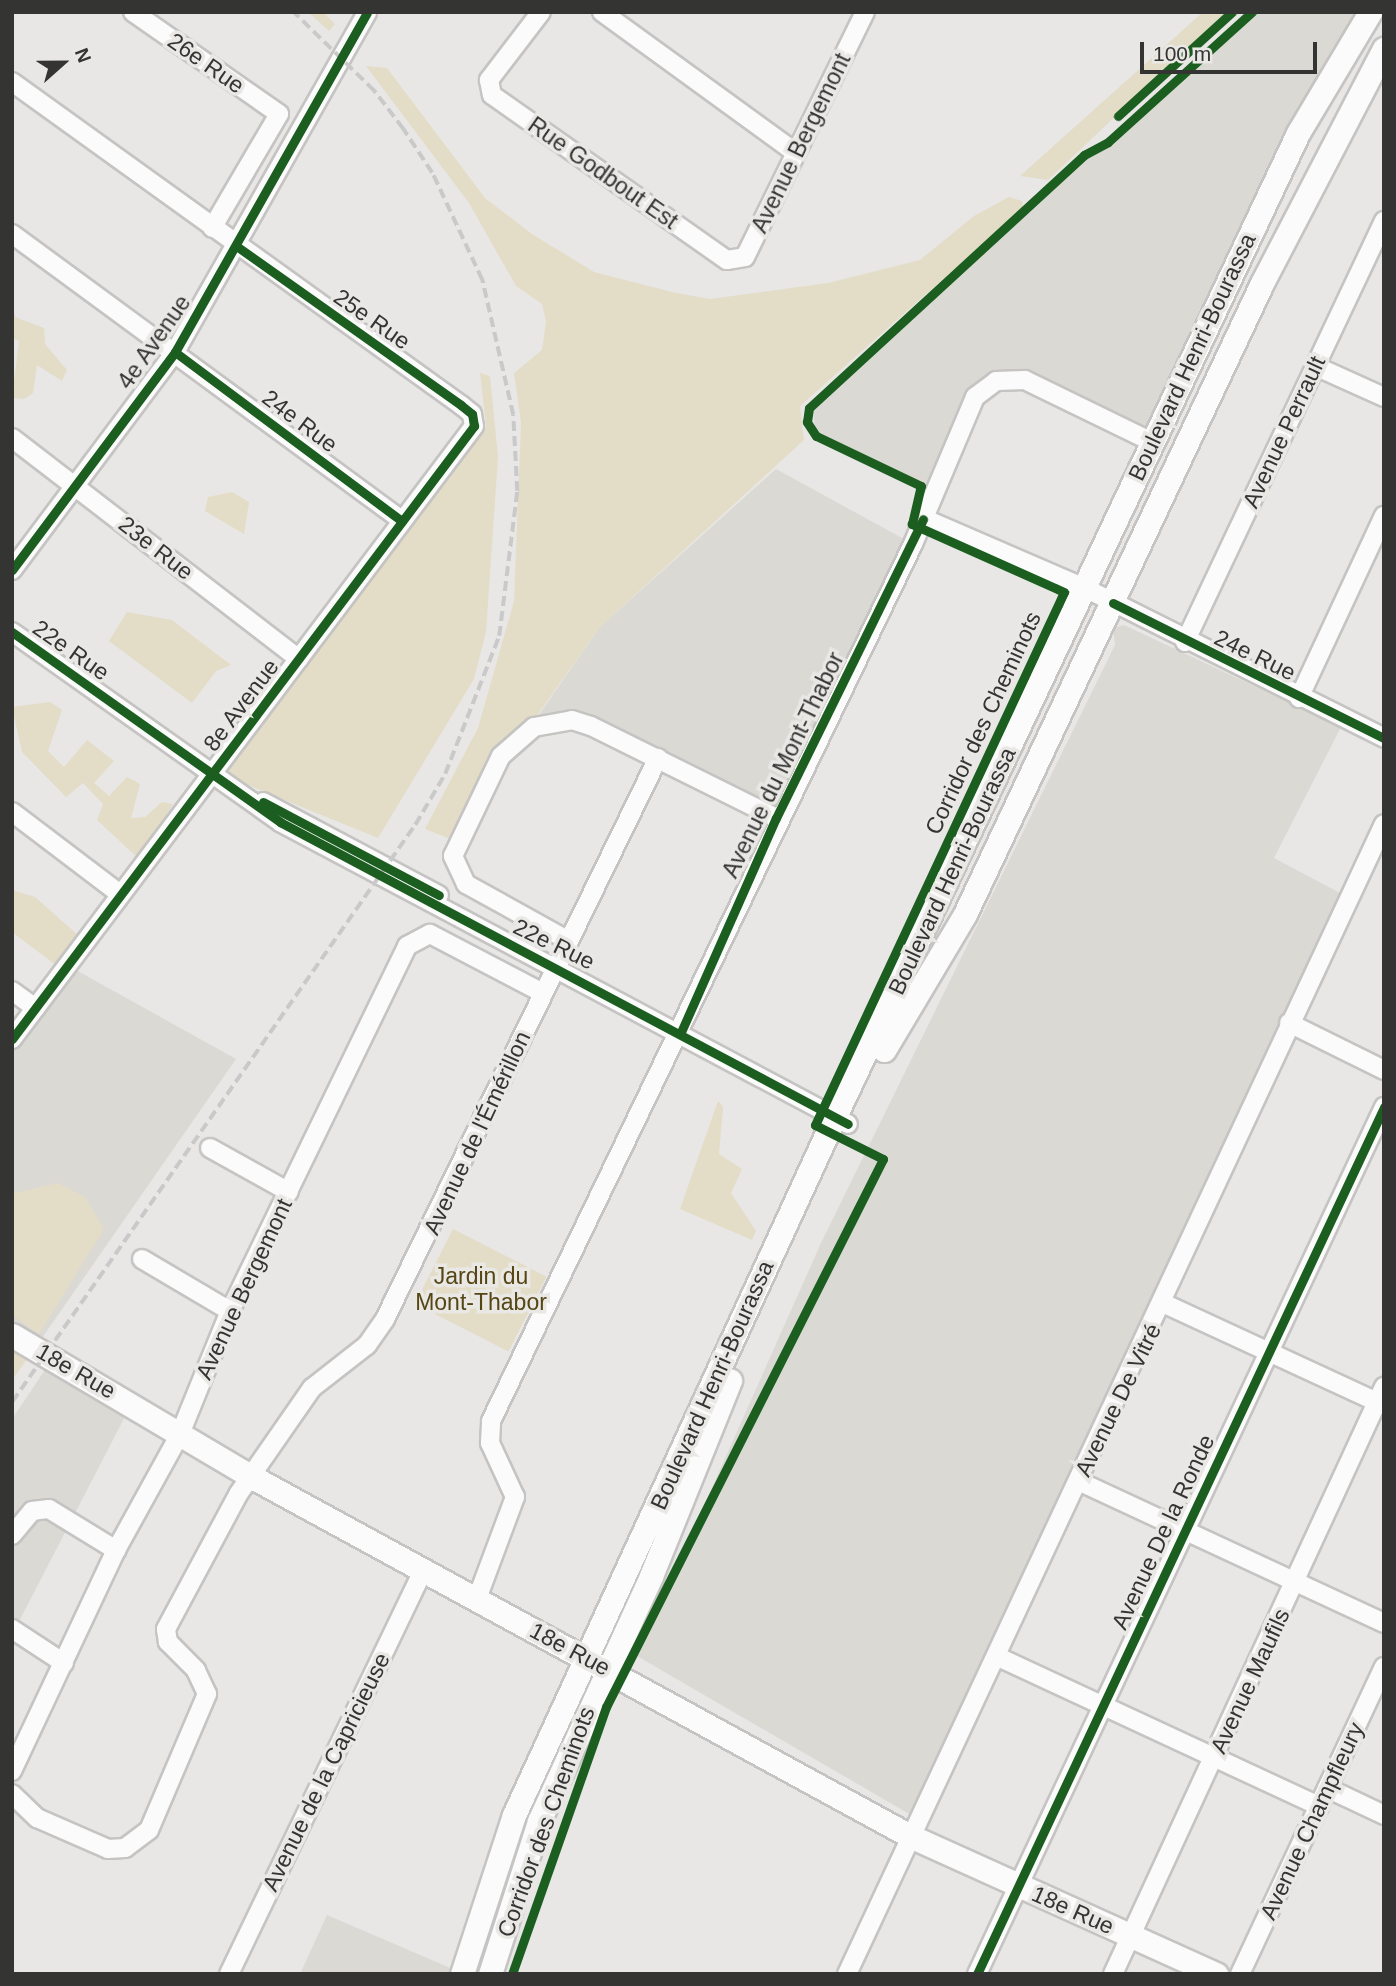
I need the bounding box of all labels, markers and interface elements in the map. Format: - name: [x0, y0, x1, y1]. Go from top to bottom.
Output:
- street label: 26e Rue: [162, 27, 250, 99]
- north arrow: [28, 28, 98, 98]
- scale bar: [1144, 28, 1321, 72]
- text: 100 m: [1153, 42, 1211, 65]
- text: N: [71, 45, 95, 65]
- street label: Avenue Bergemont: [746, 49, 856, 237]
- street label: Rue Godbout Est: [523, 111, 683, 235]
- street label: Boulevard Henri-Bourassa: [1122, 229, 1262, 485]
- street label: 25e Rue: [328, 283, 416, 355]
- street label: 4e Avenue: [111, 289, 197, 395]
- street label: Avenue Perrault: [1237, 352, 1331, 512]
- street label: 24e Rue: [257, 384, 343, 458]
- street label: 23e Rue: [113, 510, 199, 586]
- street label: Corridor des Cheminots: [919, 607, 1047, 839]
- street label: 22e Rue: [27, 614, 115, 686]
- street label: 24e Rue: [1210, 624, 1300, 686]
- street label: Avenue du Mont-Thabor: [716, 648, 850, 882]
- street label: 8e Avenue: [197, 653, 285, 757]
- street label: Boulevard Henri-Bourassa: [882, 743, 1022, 999]
- street label: 22e Rue: [509, 913, 599, 975]
- street label: Avenue de l'Émérillon: [418, 1027, 536, 1239]
- street label: Avenue Bergemont: [190, 1194, 298, 1384]
- street label: Boulevard Henri-Bourassa: [645, 1256, 779, 1514]
- park label: Jardin du Mont-Thabor: [415, 1262, 547, 1316]
- street label: Avenue De Vitré: [1069, 1319, 1167, 1481]
- street label: 18e Rue: [31, 1337, 121, 1405]
- street label: Avenue De la Ronde: [1106, 1430, 1220, 1634]
- street label: Avenue Maufils: [1204, 1604, 1296, 1758]
- street label: 18e Rue: [525, 1616, 615, 1682]
- street label: Avenue de la Capricieuse: [256, 1648, 396, 1896]
- street label: Corridor des Cheminots: [491, 1703, 601, 1941]
- street label: Avenue Champfleury: [1254, 1718, 1370, 1924]
- street label: 18e Rue: [1028, 1880, 1118, 1940]

